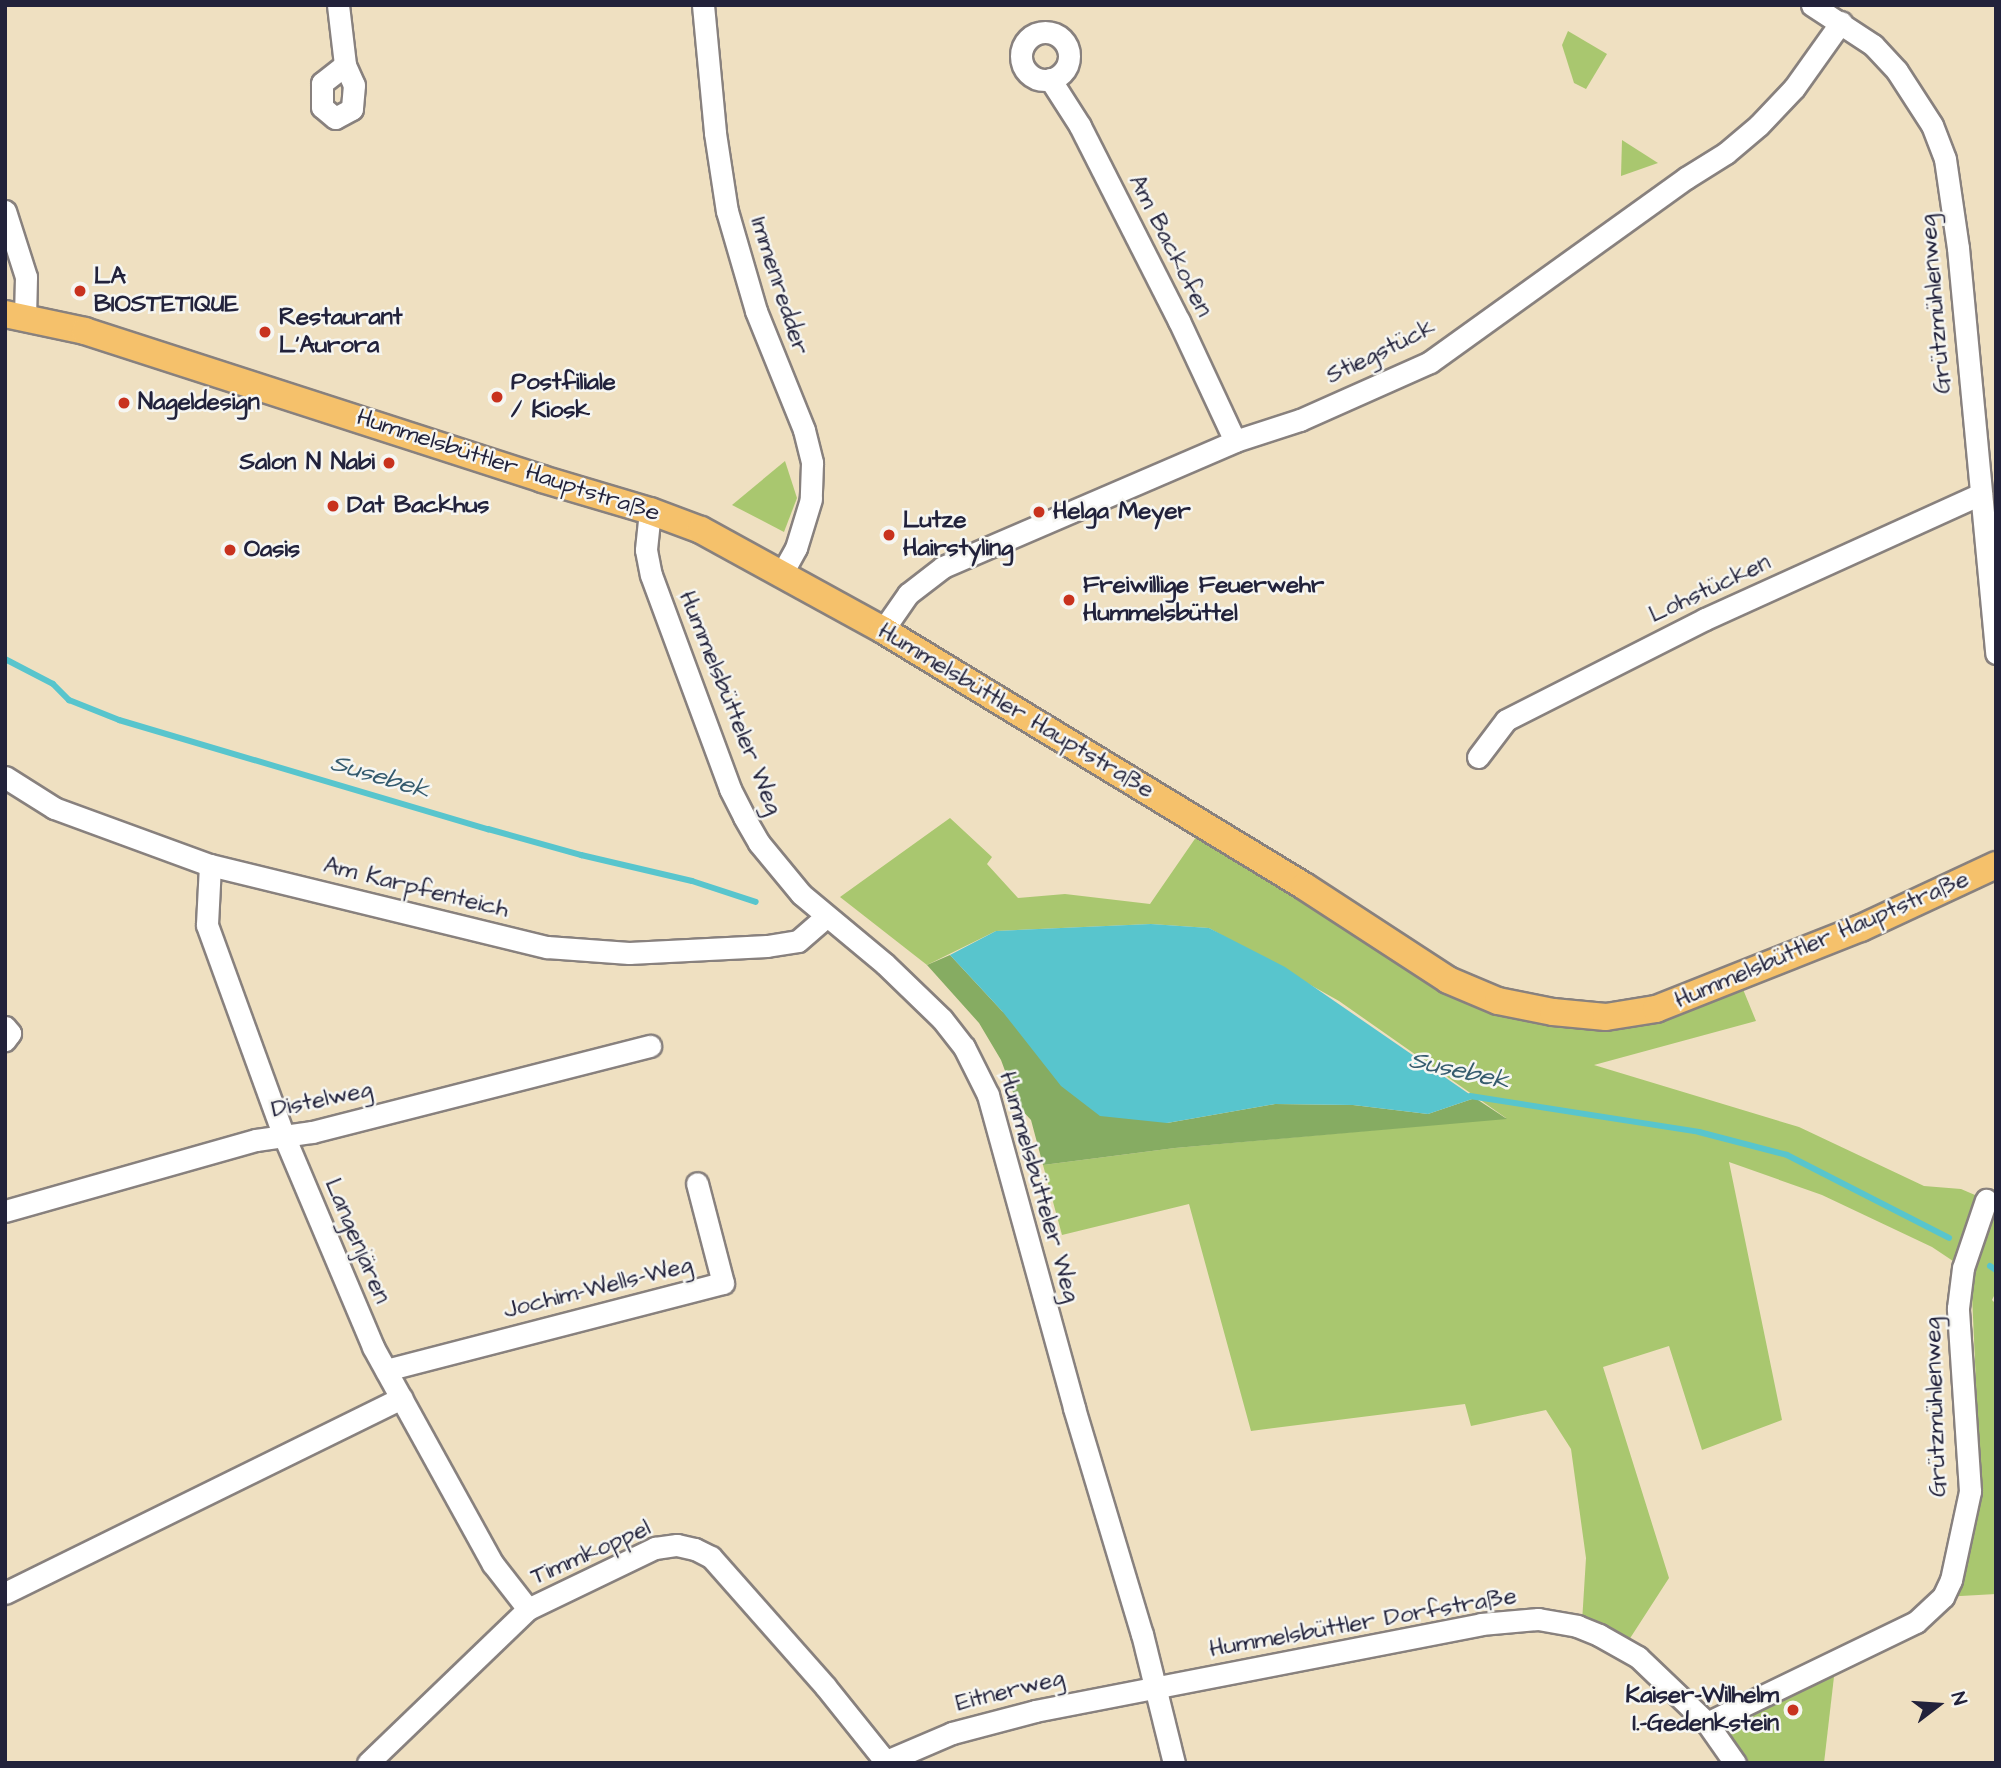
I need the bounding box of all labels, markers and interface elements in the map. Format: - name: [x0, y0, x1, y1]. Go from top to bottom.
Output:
- street label: Am Backofen: [1122, 170, 1218, 322]
- street label: Grützmühlenweg: [1914, 213, 1958, 395]
- street label: Immenredder: [743, 214, 815, 358]
- place label: LA BIOSTETIQUE: [94, 263, 239, 319]
- marker: LA BIOSTETIQUE: [72, 283, 88, 299]
- place label: Restaurant L'Aurora: [279, 304, 402, 360]
- street label: Stiegstück: [1322, 313, 1440, 391]
- marker: Restaurant L'Aurora: [257, 324, 273, 340]
- place label: Postfiliale / Kiosk: [511, 369, 616, 425]
- place label: Nageldesign: [138, 389, 260, 417]
- marker: Postfiliale / Kiosk: [489, 389, 505, 405]
- marker: Nageldesign: [116, 395, 132, 411]
- street label: Hummelsbüttler Hauptstraße: [353, 403, 663, 529]
- place label: Salon N Nabi: [239, 449, 375, 477]
- marker: Salon N Nabi: [381, 455, 397, 471]
- place label: Dat Backhus: [347, 492, 489, 520]
- marker: Dat Backhus: [325, 498, 341, 514]
- place label: Helga Meyer: [1053, 498, 1191, 526]
- marker: Helga Meyer: [1031, 504, 1047, 520]
- place label: Lutze Hairstyling: [903, 507, 1013, 563]
- marker: Lutze Hairstyling: [881, 527, 897, 543]
- place label: Oasis: [244, 536, 300, 564]
- marker: Oasis: [222, 542, 238, 558]
- street label: Lohstücken: [1645, 548, 1775, 630]
- place label: Freiwillige Feuerwehr Hummelsbüttel: [1083, 572, 1324, 628]
- street label: Hummelsbütteler Weg: [672, 587, 788, 819]
- marker: Freiwillige Feuerwehr Hummelsbüttel: [1061, 592, 1077, 608]
- street label: Hummelsbüttler Hauptstraße: [873, 617, 1159, 805]
- water label: Susebek: [327, 747, 433, 807]
- street label: Am Karpfenteich: [321, 851, 511, 925]
- street label: Hummelsbüttler Hauptstraße: [1671, 865, 1973, 1015]
- water label: Susebek: [1406, 1044, 1512, 1098]
- street label: Hummelsbütteler Weg: [992, 1068, 1086, 1306]
- street label: Distelweg: [269, 1075, 375, 1125]
- street label: Langenjären: [318, 1174, 396, 1308]
- street label: Jochim-Wells-Weg: [501, 1251, 695, 1325]
- street label: Grützmühlenweg: [1918, 1317, 1954, 1497]
- street label: Timmkoppel: [527, 1514, 655, 1592]
- street label: Hummelsbüttler Dorfstraße: [1207, 1582, 1519, 1664]
- street label: Eitnerweg: [953, 1664, 1067, 1718]
- north arrow: [1903, 1670, 1973, 1740]
- place label: Kaiser-Wilhelm I.-Gedenkstein: [1626, 1682, 1779, 1738]
- text: N: [1944, 1689, 1973, 1708]
- marker: Kaiser-Wilhelm I.-Gedenkstein: [1785, 1702, 1801, 1718]

